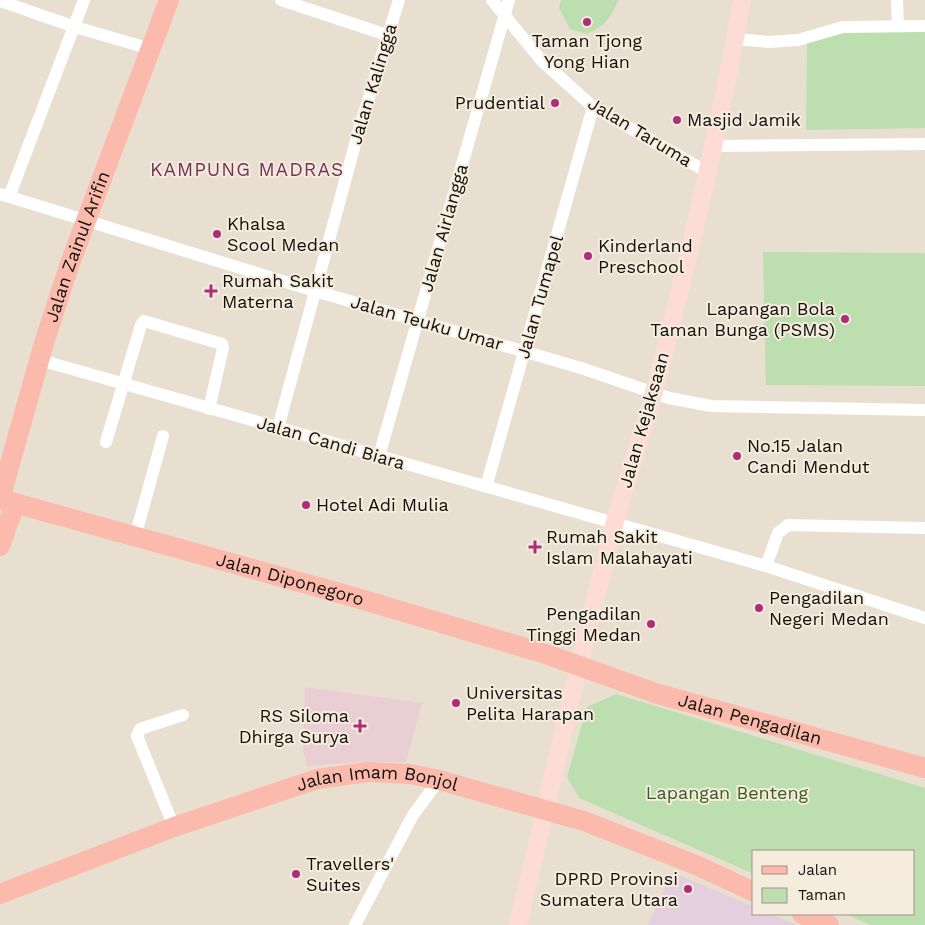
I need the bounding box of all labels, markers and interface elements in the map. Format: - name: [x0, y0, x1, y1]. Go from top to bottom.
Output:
- marker: Taman Tjong Yong Hian: [581, 16, 593, 28]
- street label: Jalan Kalingga: [344, 21, 401, 147]
- place label: Taman Tjong Yong Hian: [532, 30, 643, 72]
- place label: Prudential: [455, 92, 545, 113]
- street label: Jalan Taruma: [584, 92, 696, 171]
- marker: Prudential: [549, 97, 561, 109]
- place label: Masjid Jamik: [687, 109, 801, 130]
- marker: Masjid Jamik: [671, 114, 683, 126]
- district label: KAMPUNG MADRAS: [150, 158, 344, 181]
- street label: Jalan Airlangga: [415, 161, 472, 294]
- street label: Jalan Zainul Arifin: [40, 168, 114, 325]
- place label: Khalsa Scool Medan: [227, 213, 339, 255]
- marker: Khalsa Scool Medan: [211, 228, 223, 240]
- street label: Jalan Tumapel: [512, 232, 567, 361]
- place label: Kinderland Preschool: [598, 235, 693, 277]
- marker: Kinderland Preschool: [582, 250, 594, 262]
- place label: Rumah Sakit Materna: [222, 270, 334, 312]
- marker: Rumah Sakit Materna: [204, 284, 218, 298]
- street label: Jalan Teuku Umar: [348, 291, 506, 354]
- place label: Lapangan Bola Taman Bunga (PSMS): [650, 298, 835, 340]
- marker: Lapangan Bola Taman Bunga (PSMS): [839, 313, 851, 325]
- street label: Jalan Kejaksaan: [614, 349, 673, 490]
- street label: Jalan Candi Biara: [255, 411, 408, 474]
- place label: No.15 Jalan Candi Mendut: [747, 435, 870, 477]
- marker: No.15 Jalan Candi Mendut: [731, 450, 743, 462]
- place label: Hotel Adi Mulia: [316, 494, 449, 515]
- marker: Hotel Adi Mulia: [300, 499, 312, 511]
- place label: Rumah Sakit Islam Malahayati: [546, 526, 693, 568]
- marker: Rumah Sakit Islam Malahayati: [528, 540, 542, 554]
- street label: Jalan Diponegoro: [214, 548, 367, 610]
- place label: Pengadilan Negeri Medan: [769, 587, 889, 629]
- marker: Pengadilan Negeri Medan: [753, 602, 765, 614]
- place label: Pengadilan Tinggi Medan: [526, 603, 641, 645]
- marker: Pengadilan Tinggi Medan: [645, 618, 657, 630]
- place label: Universitas Pelita Harapan: [466, 682, 594, 724]
- street label: Jalan Pengadilan: [676, 689, 824, 749]
- marker: Universitas Pelita Harapan: [450, 697, 462, 709]
- place label: RS Siloma Dhirga Surya: [239, 705, 349, 747]
- marker: RS Siloma Dhirga Surya: [353, 719, 367, 733]
- street label: Jalan Imam Bonjol: [293, 761, 461, 795]
- park label: Lapangan Benteng: [646, 782, 809, 803]
- legend: [752, 850, 915, 915]
- place label: Travellers' Suites: [306, 853, 394, 895]
- text: Jalan: [798, 861, 837, 879]
- marker: Travellers' Suites: [290, 868, 302, 880]
- place label: DPRD Provinsi Sumatera Utara: [540, 868, 678, 910]
- marker: DPRD Provinsi Sumatera Utara: [682, 883, 694, 895]
- text: Taman: [798, 886, 846, 904]

